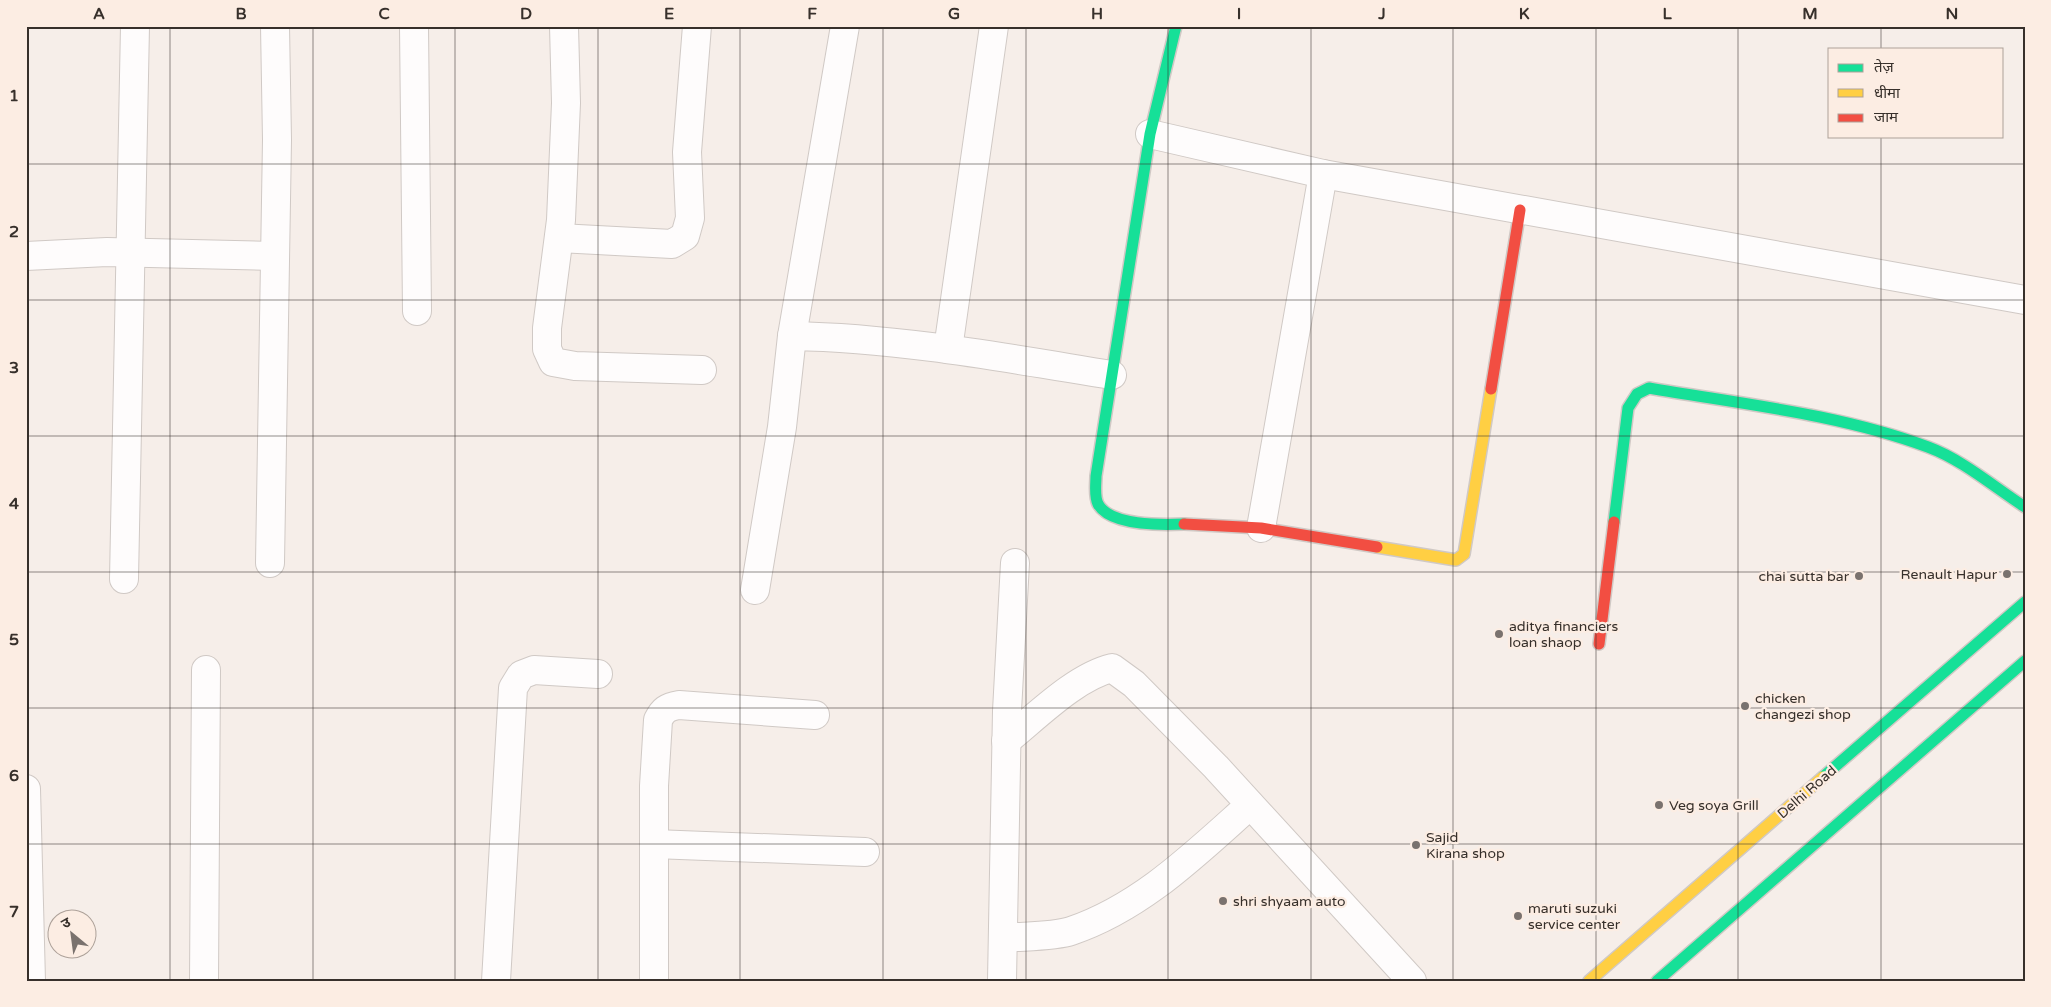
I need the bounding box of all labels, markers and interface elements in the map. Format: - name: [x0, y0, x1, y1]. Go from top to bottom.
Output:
- text: A: [93, 4, 105, 24]
- text: B: [235, 4, 247, 24]
- text: C: [378, 4, 390, 24]
- text: D: [520, 4, 532, 24]
- text: E: [664, 4, 674, 24]
- text: F: [807, 4, 817, 24]
- text: G: [948, 4, 960, 24]
- text: H: [1091, 4, 1103, 24]
- text: I: [1237, 4, 1241, 24]
- text: J: [1377, 4, 1386, 24]
- text: K: [1519, 4, 1530, 24]
- text: L: [1662, 4, 1672, 24]
- text: M: [1802, 4, 1818, 24]
- text: N: [1946, 4, 1958, 24]
- legend: [1828, 48, 2004, 138]
- text: तेज़: [1874, 58, 1895, 76]
- text: धीमा: [1874, 84, 1901, 102]
- text: 1: [9, 86, 19, 106]
- text: जाम: [1874, 108, 1899, 126]
- text: 2: [9, 222, 19, 242]
- text: 3: [9, 358, 19, 378]
- text: 4: [9, 494, 19, 514]
- place label: Renault Hapur: [1901, 566, 1998, 583]
- place label: chai sutta bar: [1759, 568, 1850, 585]
- marker: Renault Hapur: [2001, 568, 2013, 580]
- marker: chai sutta bar: [1853, 570, 1865, 582]
- place label: aditya financiers loan shaop: [1509, 618, 1618, 651]
- marker: aditya financiers loan shaop: [1493, 628, 1505, 640]
- text: 5: [9, 630, 19, 650]
- place label: chicken changezi shop: [1755, 690, 1851, 723]
- marker: chicken changezi shop: [1739, 700, 1751, 712]
- street label: Delhi Road: [1774, 762, 1840, 822]
- text: 6: [9, 766, 19, 786]
- place label: Veg soya Grill: [1669, 797, 1759, 814]
- marker: Veg soya Grill: [1653, 799, 1665, 811]
- place label: Sajid Kirana shop: [1426, 829, 1505, 862]
- marker: Sajid Kirana shop: [1410, 839, 1422, 851]
- place label: shri shyaam auto: [1233, 893, 1346, 910]
- marker: shri shyaam auto: [1217, 895, 1229, 907]
- place label: maruti suzuki service center: [1528, 900, 1621, 933]
- text: 7: [9, 902, 19, 922]
- north arrow: [48, 910, 98, 960]
- marker: maruti suzuki service center: [1512, 910, 1524, 922]
- text: उ: [58, 913, 74, 932]

